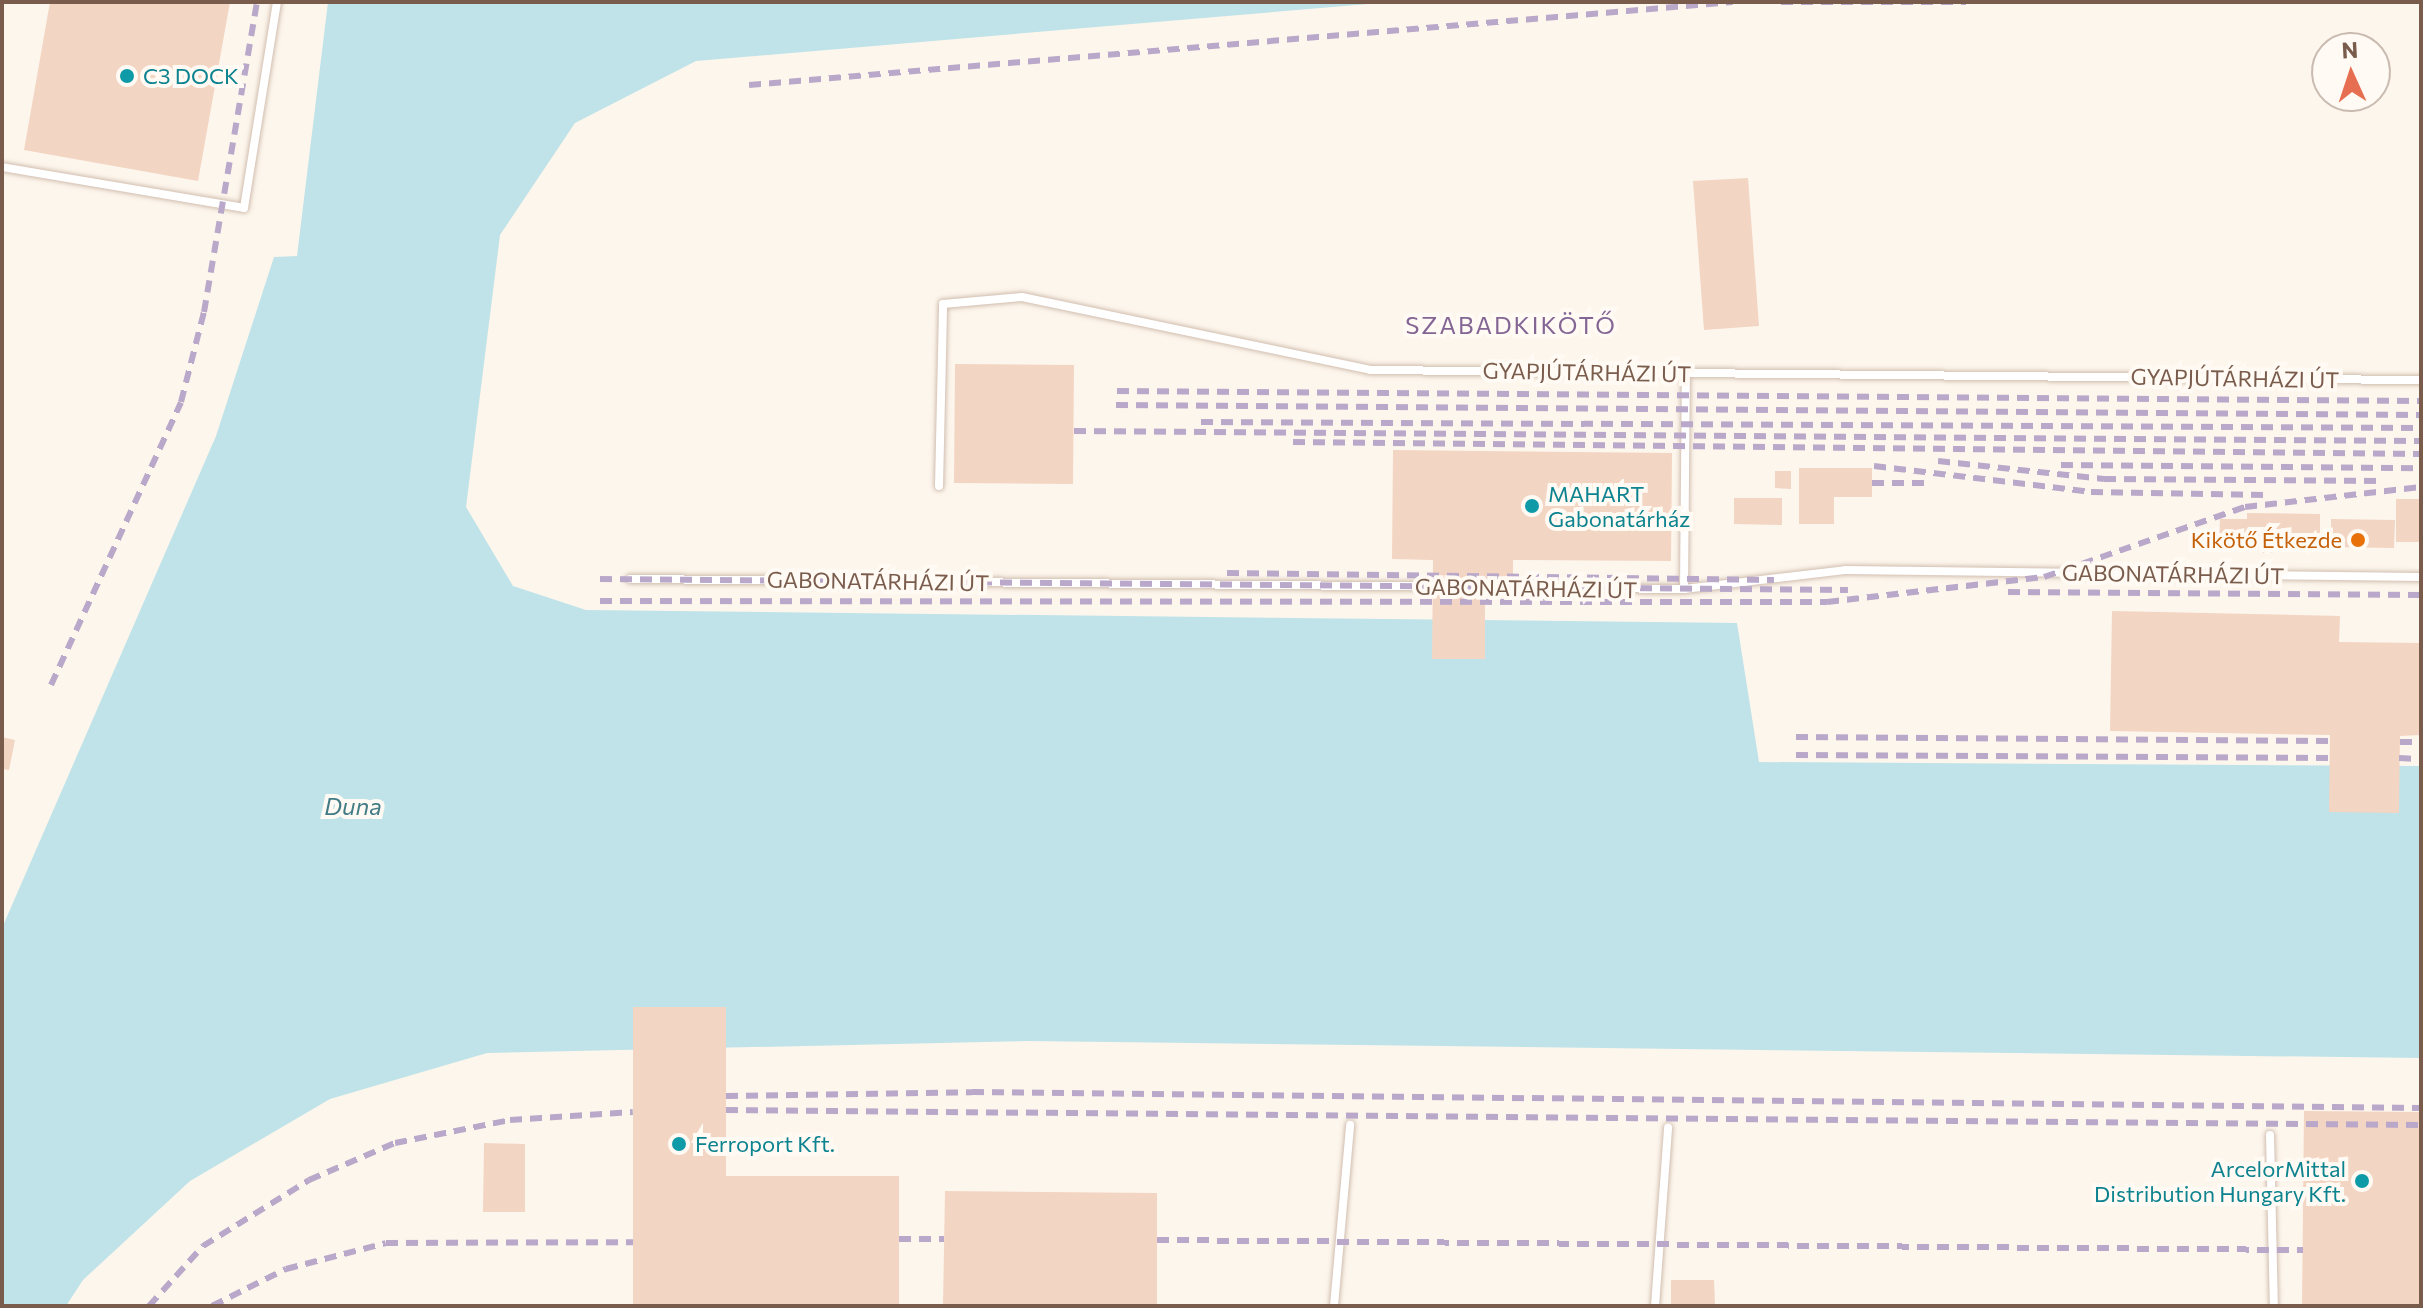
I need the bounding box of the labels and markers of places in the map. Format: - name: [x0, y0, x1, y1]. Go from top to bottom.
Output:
- place label: C3 DOCK: [143, 63, 239, 89]
- marker: C3 DOCK: [118, 67, 136, 85]
- place label: MAHART Gabonatárház: [1548, 480, 1690, 532]
- marker: MAHART Gabonatárház: [1523, 497, 1541, 515]
- place label: Kikötő Étkezde: [2191, 527, 2342, 553]
- marker: Kikötő Étkezde: [2349, 531, 2367, 549]
- place label: Ferroport Kft.: [695, 1131, 835, 1157]
- marker: Ferroport Kft.: [670, 1135, 688, 1153]
- place label: ArcelorMittal Distribution Hungary Kft.: [2094, 1155, 2346, 1206]
- marker: ArcelorMittal Distribution Hungary Kft.: [2353, 1172, 2371, 1190]

